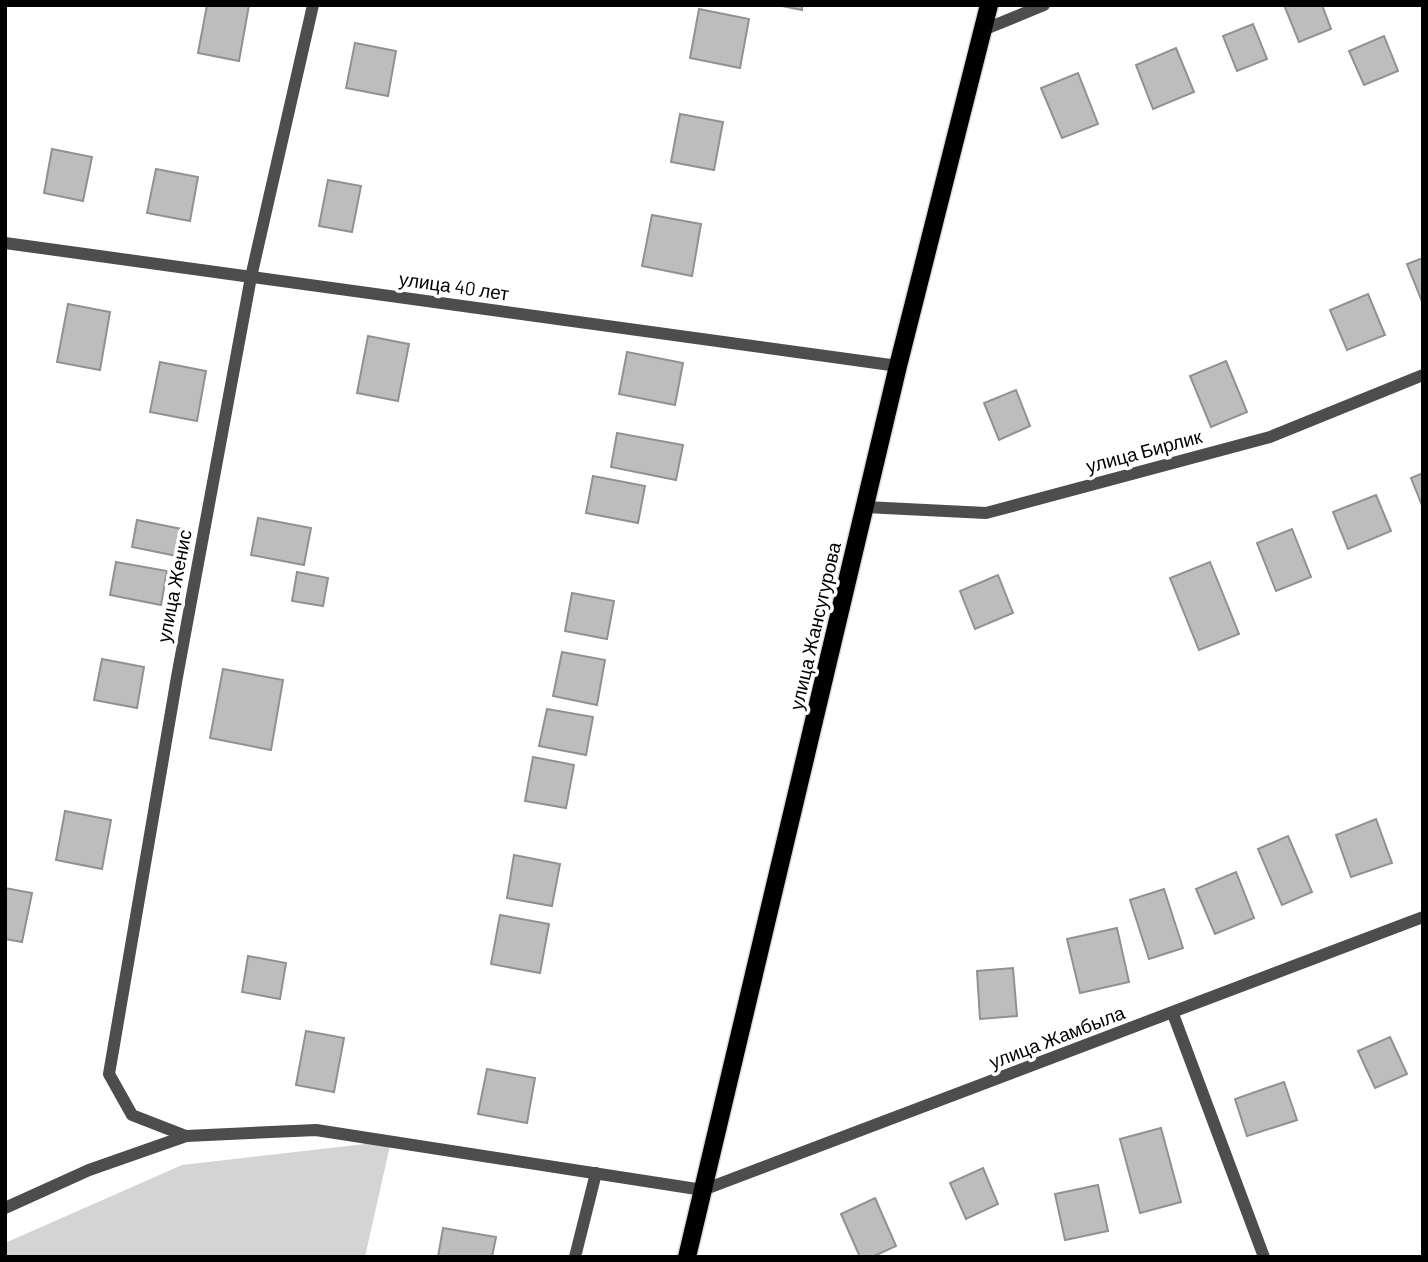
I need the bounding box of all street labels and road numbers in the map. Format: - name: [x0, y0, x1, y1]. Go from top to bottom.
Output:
- street label: улица 40 лет: [398, 266, 511, 305]
- street label: улица Бирлик: [1083, 424, 1205, 477]
- street label: улица Женис: [151, 527, 196, 644]
- street label: улица Жансугурова: [784, 539, 845, 712]
- street label: улица Жамбыла: [986, 1000, 1128, 1073]

